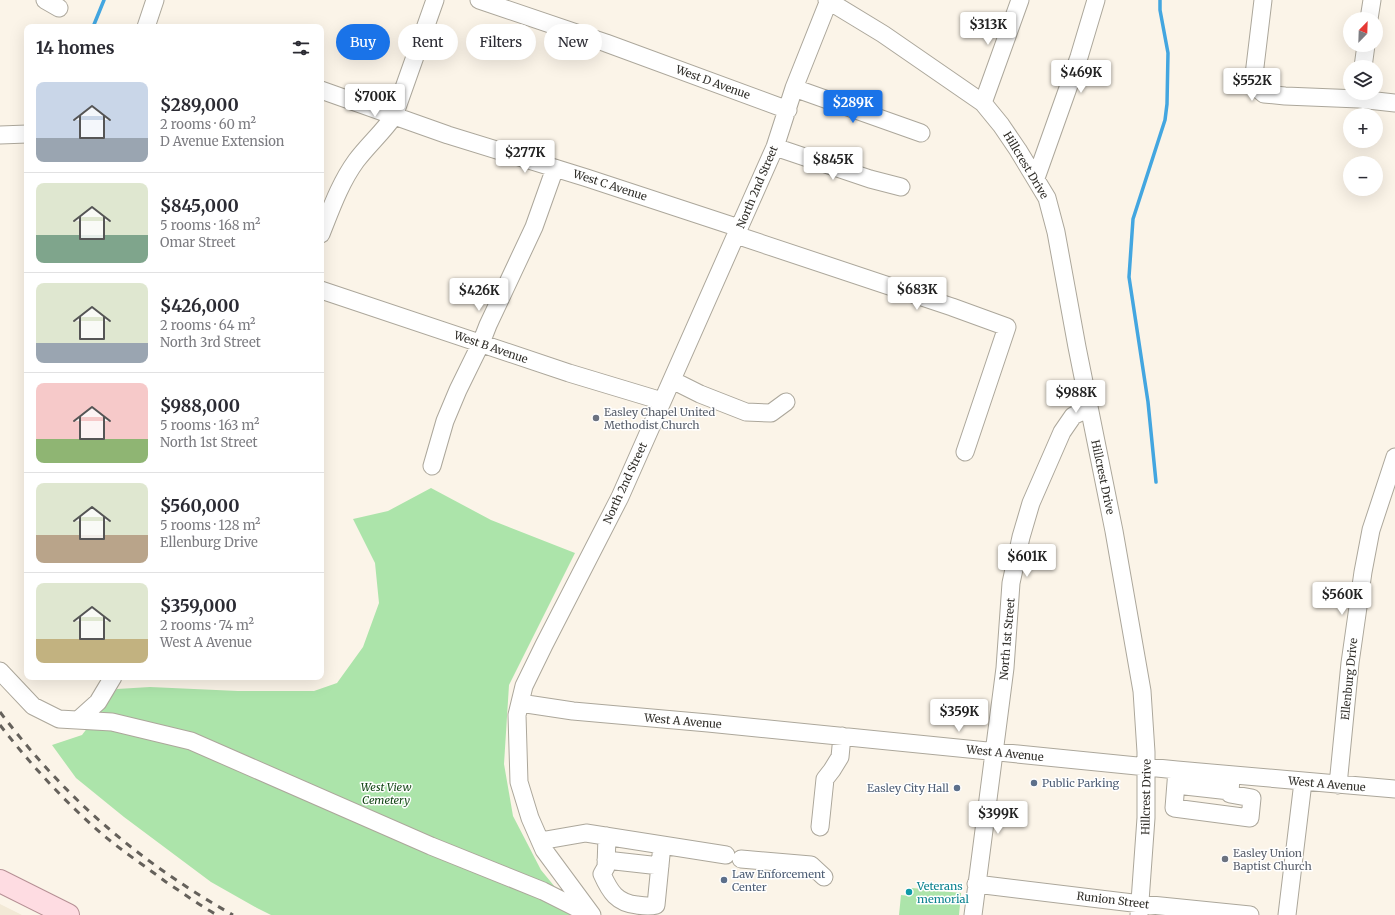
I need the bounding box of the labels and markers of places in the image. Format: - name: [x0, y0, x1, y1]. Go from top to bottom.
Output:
- pin: $313K: [960, 12, 1016, 46]
- pin: $469K: [1053, 60, 1109, 94]
- pin: $552K: [1224, 68, 1280, 102]
- pin: $700K: [347, 84, 403, 118]
- pin: $289K: [825, 90, 881, 124]
- pin: $277K: [497, 140, 553, 174]
- pin: $845K: [805, 147, 861, 181]
- pin: $683K: [889, 277, 945, 311]
- pin: $426K: [451, 278, 507, 312]
- pin: $988K: [1048, 380, 1104, 414]
- place label: Easley Chapel United Methodist Church: [604, 405, 715, 432]
- marker: Easley Chapel United Methodist Church: [591, 413, 601, 423]
- pin: $601K: [999, 544, 1055, 578]
- pin: $560K: [1314, 582, 1370, 616]
- pin: $359K: [931, 699, 987, 733]
- place label: Public Parking: [1042, 776, 1120, 790]
- marker: Public Parking: [1029, 778, 1039, 788]
- place label: Easley City Hall: [867, 781, 950, 795]
- marker: Easley City Hall: [952, 783, 962, 793]
- pin: $399K: [970, 801, 1026, 835]
- place label: Easley Union Baptist Church: [1233, 846, 1312, 873]
- marker: Easley Union Baptist Church: [1220, 854, 1230, 864]
- place label: Law Enforcement Center: [732, 867, 826, 894]
- marker: Law Enforcement Center: [719, 875, 729, 885]
- place label: Veterans memorial: [916, 879, 969, 906]
- marker: Veterans memorial: [904, 887, 914, 897]

